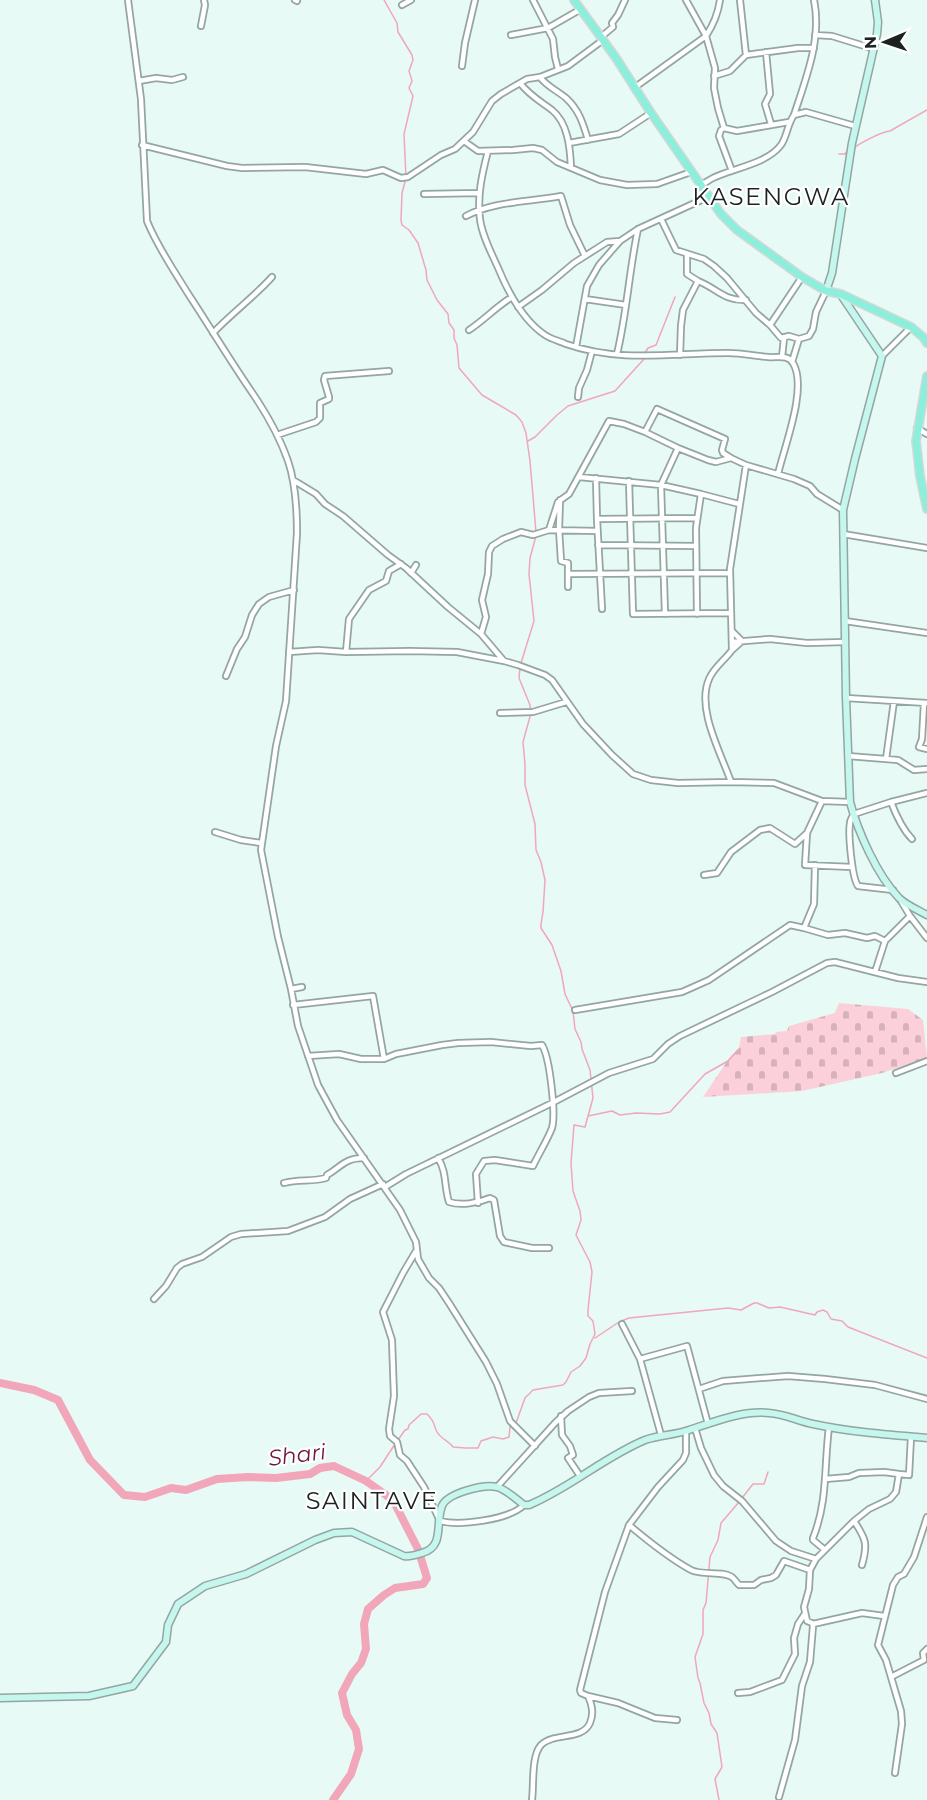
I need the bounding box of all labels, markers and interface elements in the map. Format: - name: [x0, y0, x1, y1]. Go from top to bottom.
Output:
- north arrow: [855, 12, 915, 72]
- text: N: [861, 36, 880, 49]
- district label: KASENGWA: [692, 182, 850, 211]
- water label: Shari: [267, 1438, 327, 1472]
- district label: SAINTAVE: [306, 1486, 438, 1515]

